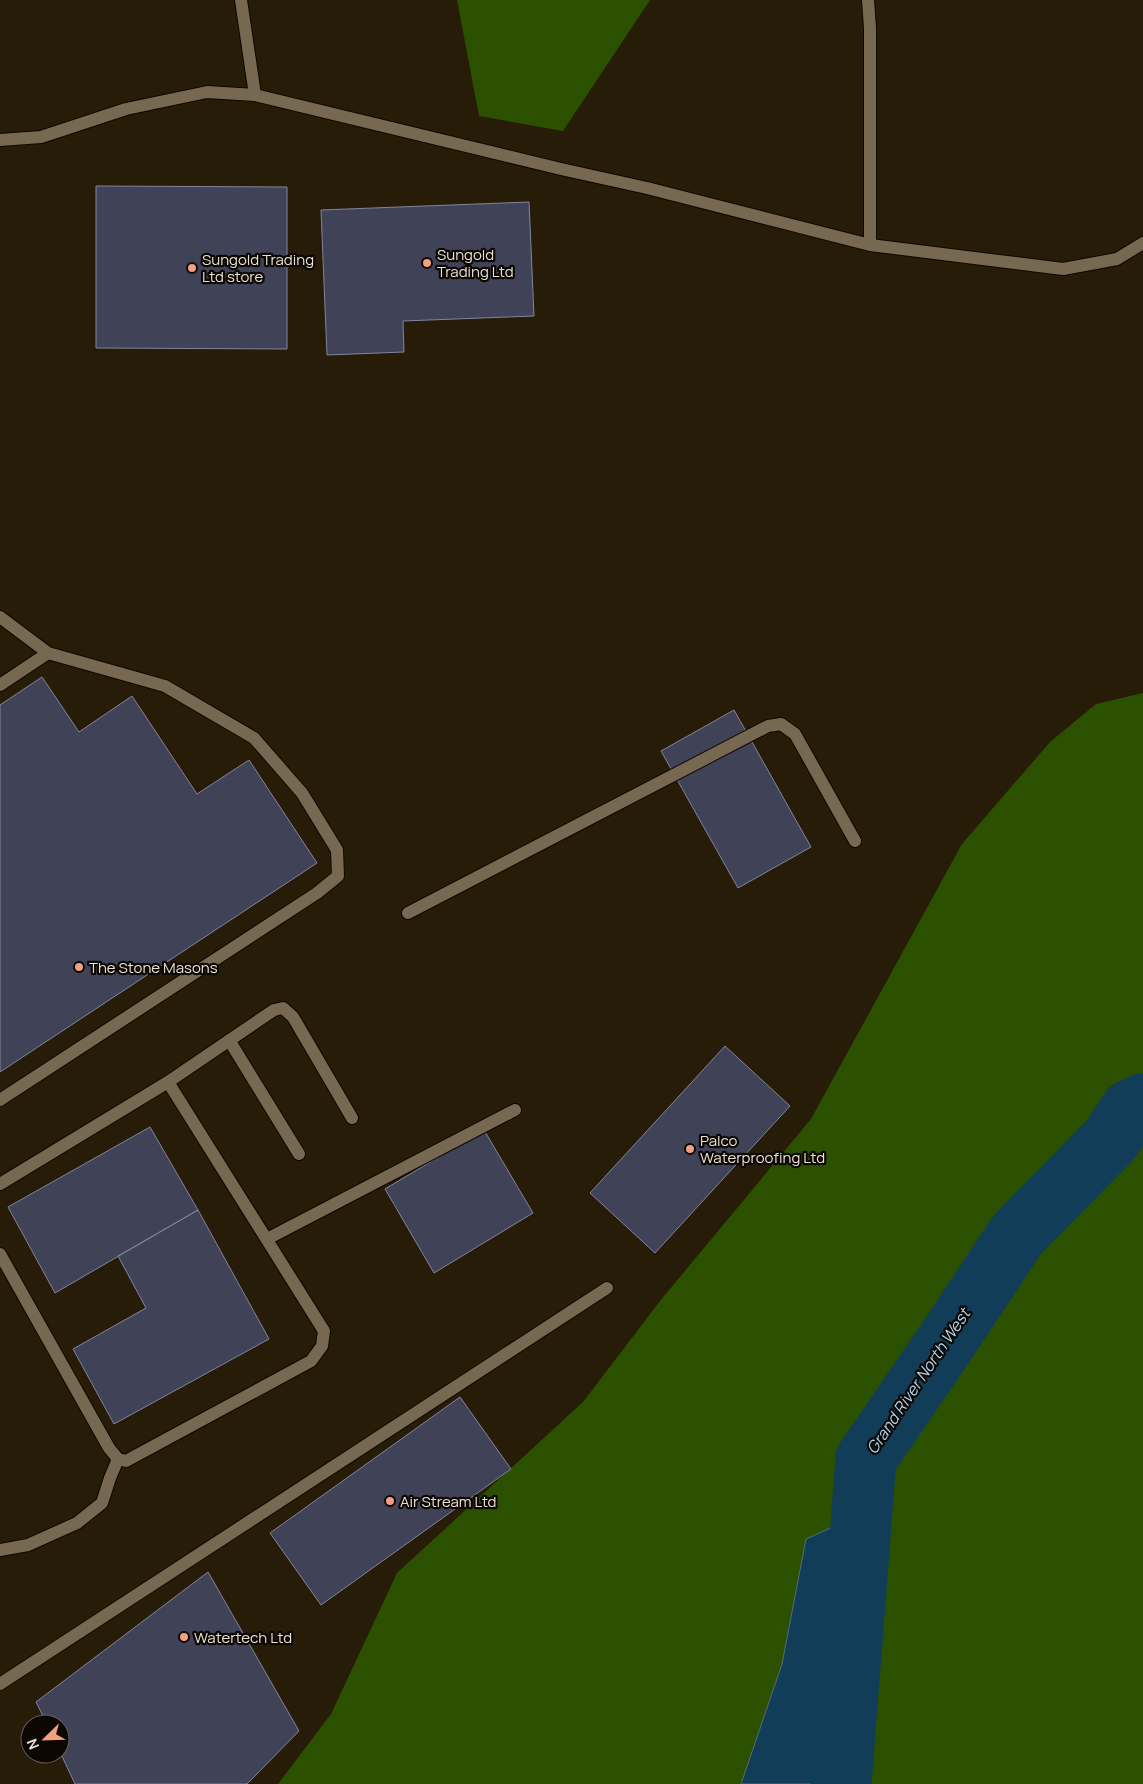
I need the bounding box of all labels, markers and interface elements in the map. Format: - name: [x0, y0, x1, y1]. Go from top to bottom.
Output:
- place label: Sungold Trading Ltd: [437, 244, 514, 282]
- place label: Sungold Trading Ltd store: [202, 249, 314, 287]
- marker: Sungold Trading Ltd: [421, 257, 433, 269]
- marker: Sungold Trading Ltd store: [186, 262, 198, 274]
- place label: The Stone Masons: [89, 957, 218, 978]
- marker: The Stone Masons: [73, 961, 85, 973]
- place label: Palco Waterproofing Ltd: [700, 1130, 825, 1168]
- marker: Palco Waterproofing Ltd: [684, 1143, 696, 1155]
- water label: Grand River North West: [861, 1303, 976, 1458]
- place label: Air Stream Ltd: [400, 1491, 496, 1512]
- marker: Air Stream Ltd: [384, 1495, 396, 1507]
- place label: Watertech Ltd: [194, 1627, 292, 1648]
- marker: Watertech Ltd: [178, 1631, 190, 1643]
- north arrow: [20, 1714, 70, 1764]
- text: N: [22, 1736, 43, 1753]

